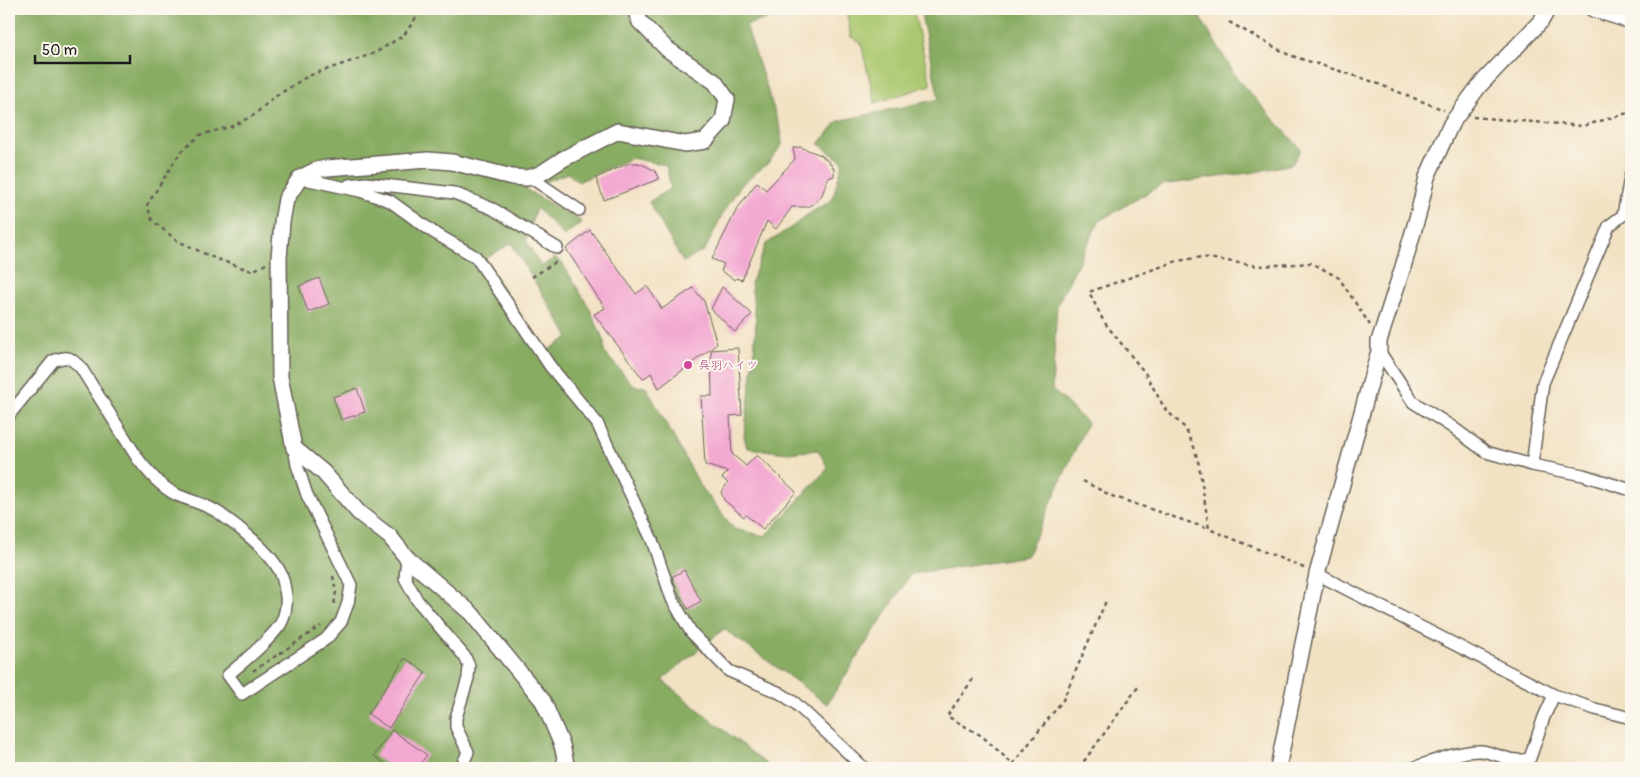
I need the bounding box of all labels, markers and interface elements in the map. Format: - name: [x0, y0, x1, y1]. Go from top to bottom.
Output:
- scale bar: [35, 32, 130, 64]
- text: 50 m: [42, 41, 77, 60]
- place label: 呉羽ハイツ: [698, 358, 758, 373]
- marker: 呉羽ハイツ: [682, 359, 694, 371]

